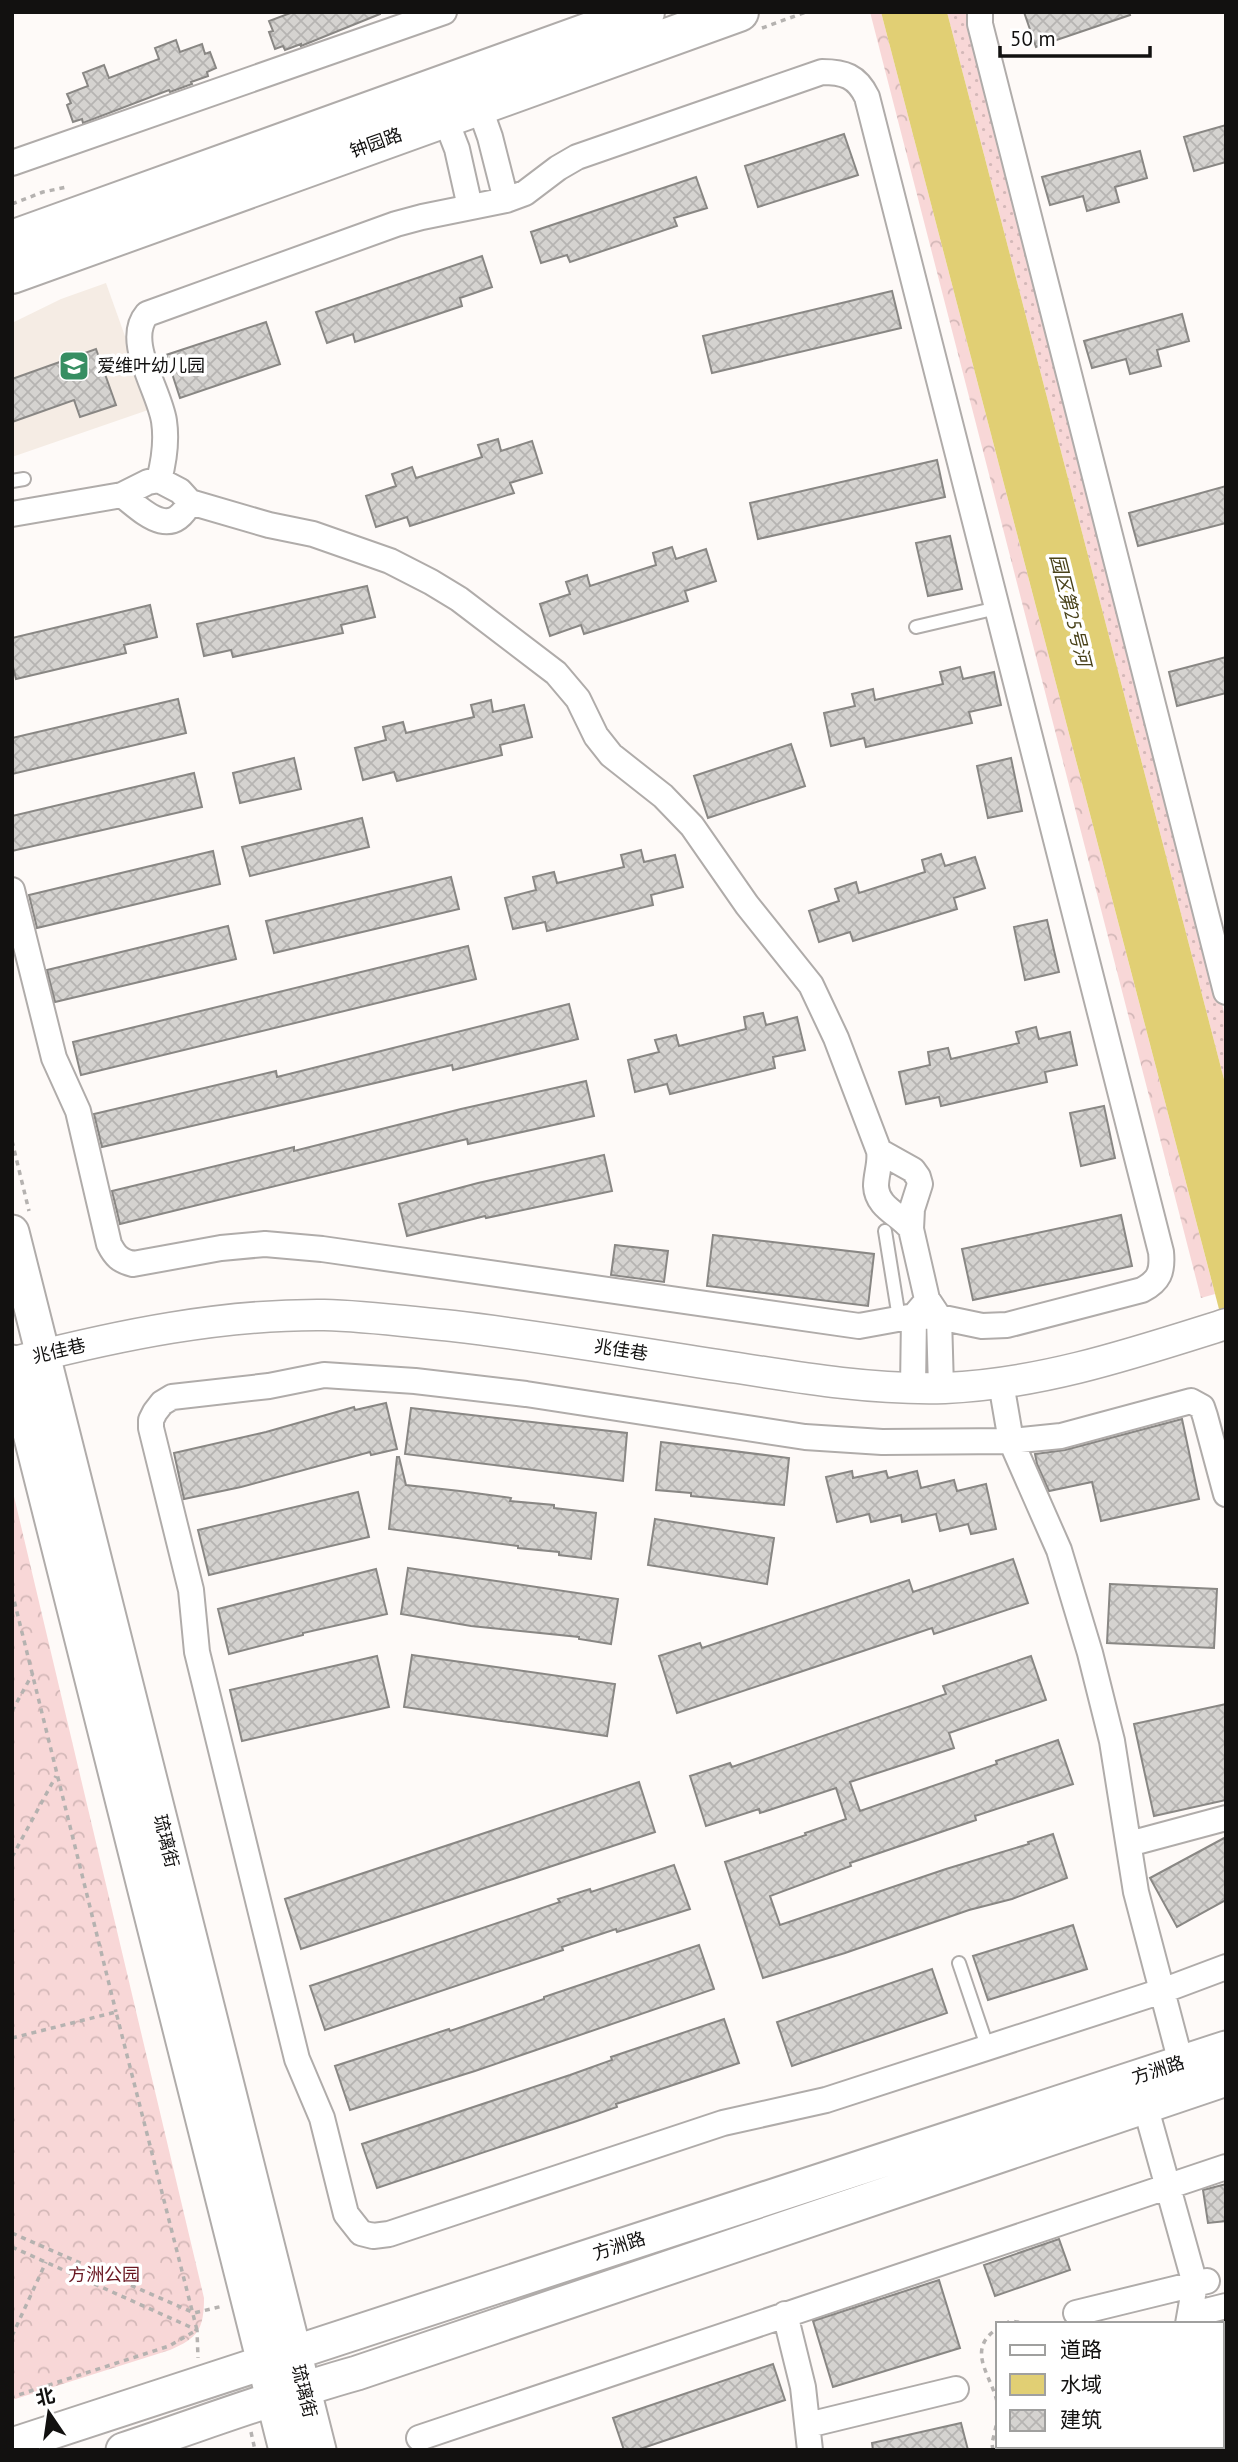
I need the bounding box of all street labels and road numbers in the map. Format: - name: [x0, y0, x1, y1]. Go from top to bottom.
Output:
- street label: 钟园路: [347, 122, 405, 163]
- street label: 兆佳巷: [30, 1333, 88, 1368]
- street label: 兆佳巷: [593, 1334, 650, 1365]
- street label: 琉璃街: [149, 1812, 184, 1870]
- street label: 方洲路: [1129, 2050, 1187, 2089]
- street label: 方洲路: [590, 2226, 648, 2265]
- street label: 琉璃街: [287, 2362, 322, 2420]

